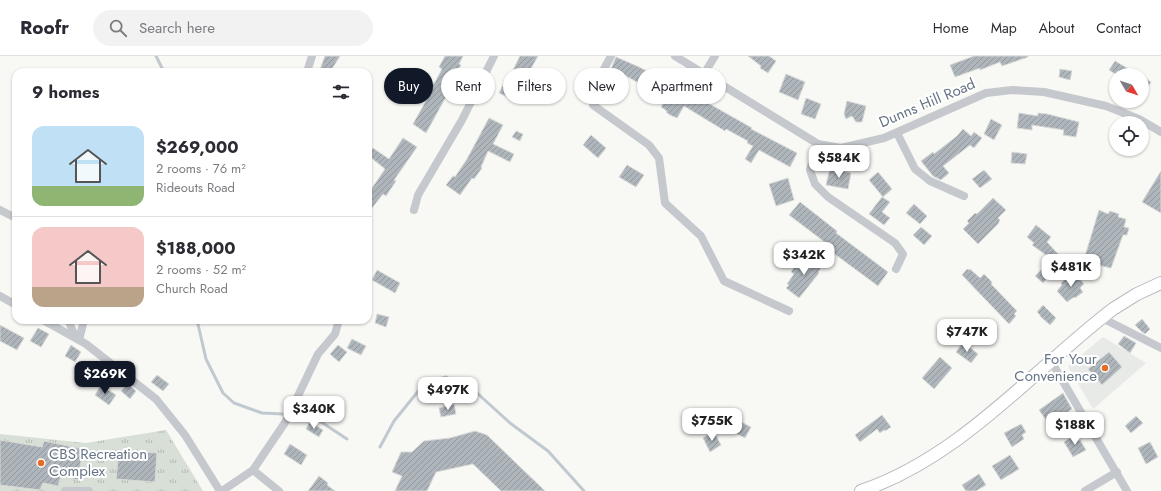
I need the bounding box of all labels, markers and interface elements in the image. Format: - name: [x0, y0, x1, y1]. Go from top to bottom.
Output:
- search box: [93, 10, 373, 46]
- text: Roofr: [20, 14, 69, 41]
- icon: search: [107, 17, 129, 39]
- text: Search here: [139, 17, 215, 39]
- text: Home: [933, 18, 969, 38]
- text: Map: [991, 18, 1017, 38]
- text: About: [1039, 18, 1074, 38]
- text: Contact: [1096, 18, 1141, 38]
- chip: Buy: [384, 68, 433, 104]
- chip: Rent: [441, 68, 495, 104]
- chip: Filters: [503, 68, 566, 104]
- chip: New: [574, 68, 629, 104]
- chip: Apartment: [637, 68, 726, 104]
- north arrow: [1109, 68, 1149, 108]
- map controls: [1109, 68, 1149, 156]
- street label: Dunns Hill Road: [875, 73, 979, 133]
- text: 9 homes: [32, 80, 100, 104]
- icon: filters: [330, 81, 352, 103]
- button: locate: [1109, 116, 1149, 156]
- text: $269,000: [156, 135, 239, 159]
- icon: home: [64, 142, 112, 190]
- pin: $584K: [811, 145, 867, 179]
- text: $584K: [818, 148, 860, 167]
- text: 2 rooms · 76 m²: [156, 159, 246, 178]
- text: Rideouts Road: [156, 178, 235, 197]
- text: $188,000: [156, 236, 236, 260]
- pin: $342K: [776, 242, 832, 276]
- icon: home: [64, 243, 112, 291]
- text: $342K: [783, 245, 825, 264]
- pin: $481K: [1043, 254, 1099, 288]
- text: $481K: [1050, 257, 1092, 276]
- text: 2 rooms · 52 m²: [156, 260, 246, 279]
- text: Church Road: [156, 279, 228, 298]
- pin: $747K: [939, 319, 995, 353]
- text: $747K: [946, 322, 988, 341]
- place label: For Your Convenience: [1014, 348, 1098, 387]
- pin: $269K: [77, 361, 133, 395]
- marker: For Your Convenience: [1100, 363, 1110, 373]
- text: $269K: [83, 364, 127, 383]
- pin: $497K: [420, 377, 476, 411]
- text: $497K: [427, 380, 469, 399]
- pin: $340K: [286, 396, 342, 430]
- text: $340K: [293, 399, 335, 418]
- pin: $755K: [684, 408, 740, 442]
- text: $755K: [691, 411, 733, 430]
- pin: $188K: [1047, 412, 1103, 446]
- text: $188K: [1055, 415, 1095, 434]
- place label: CBS Recreation Complex: [49, 443, 147, 482]
- marker: CBS Recreation Complex: [36, 458, 46, 468]

